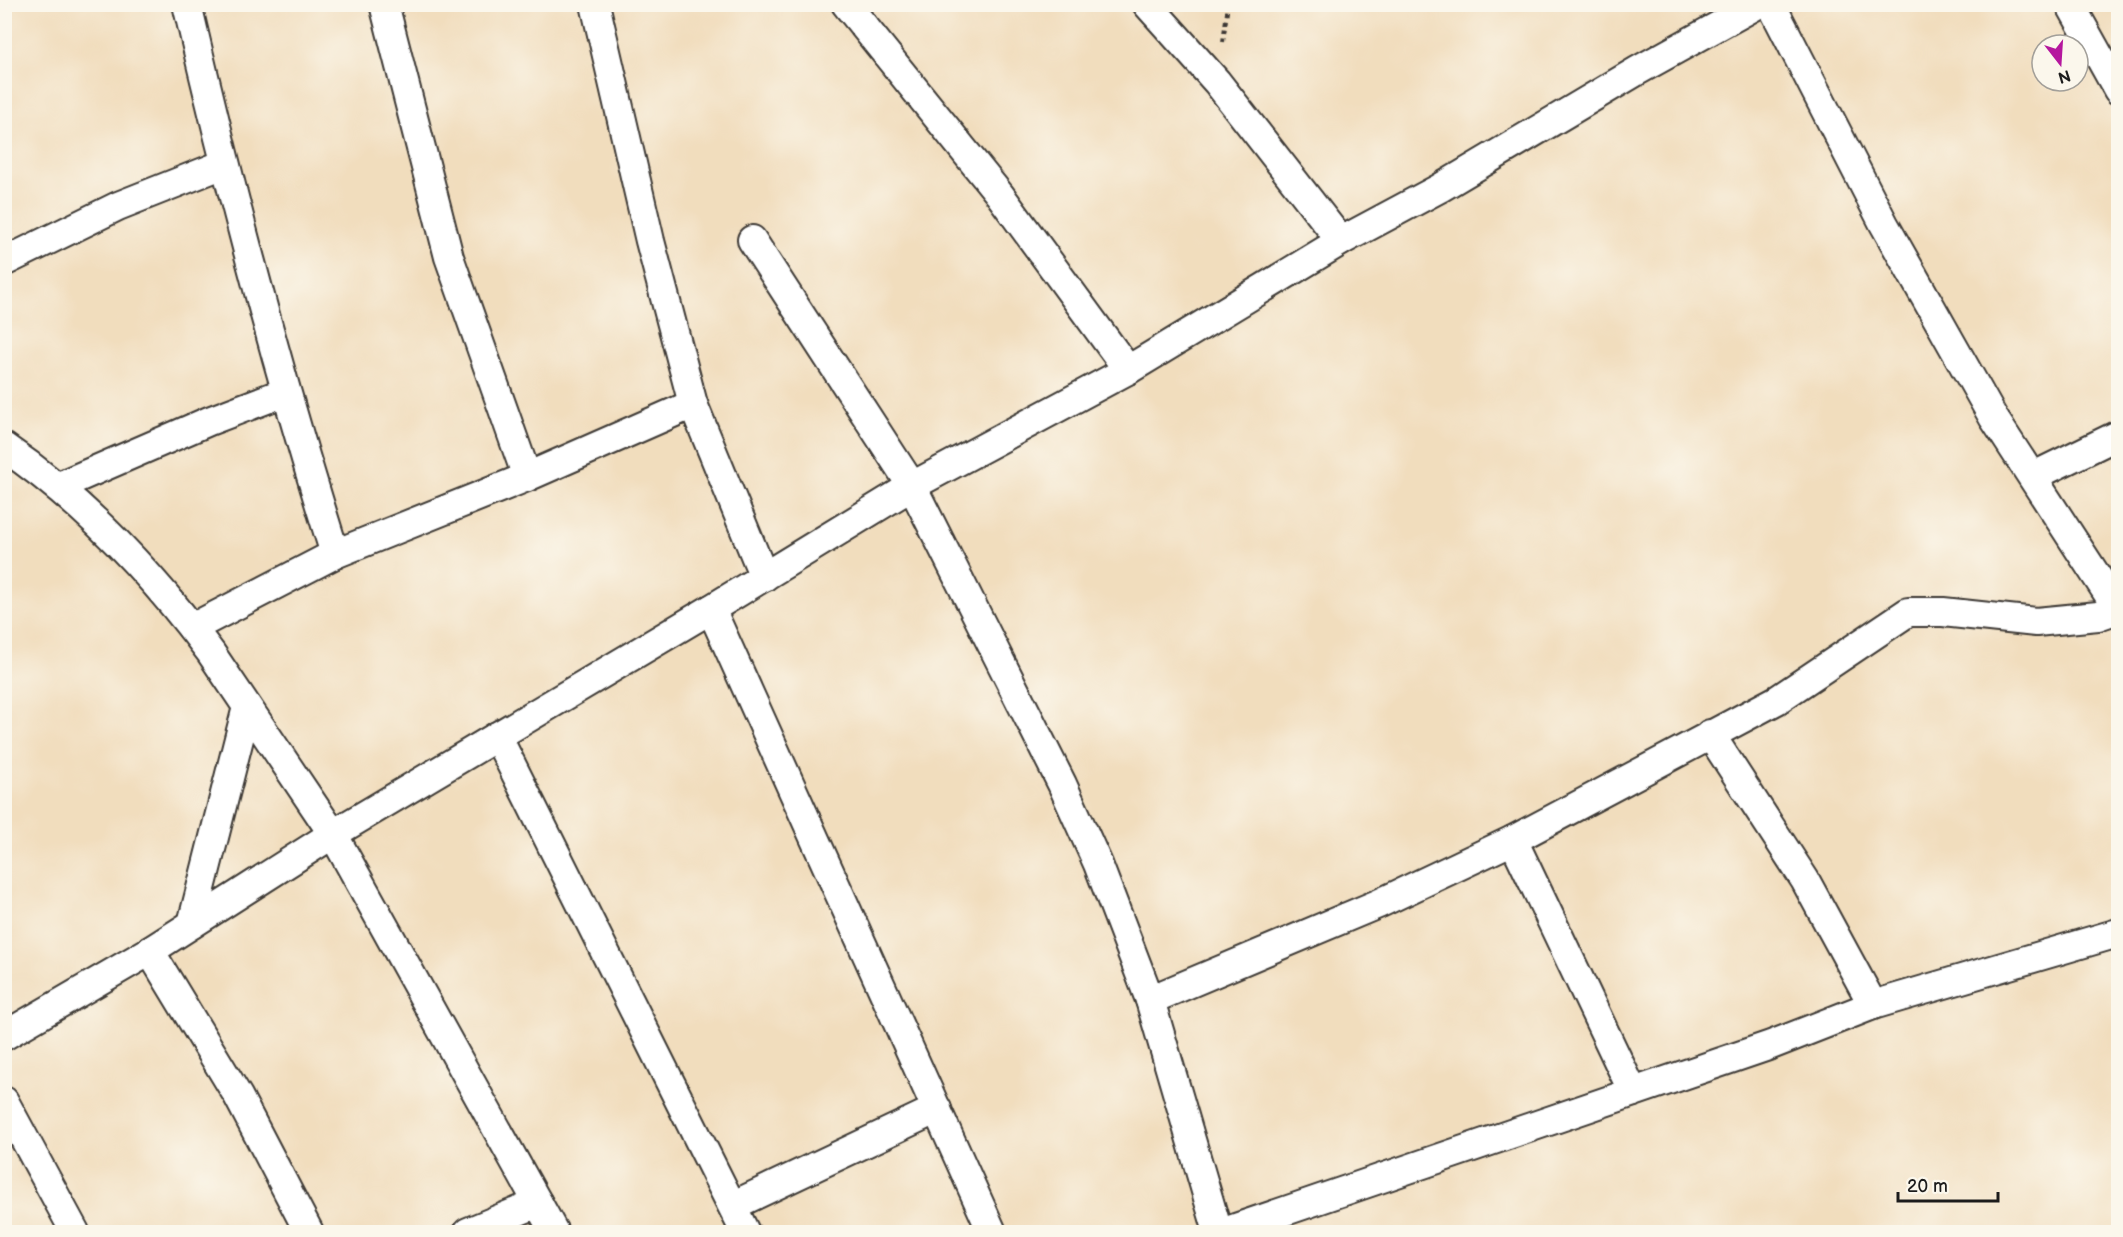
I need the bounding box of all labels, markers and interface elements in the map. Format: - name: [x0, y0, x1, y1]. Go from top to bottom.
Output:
- north arrow: [2030, 33, 2090, 93]
- text: N: [2055, 65, 2072, 87]
- scale bar: [1898, 1165, 1998, 1203]
- text: 20 m: [1907, 1176, 1948, 1197]

